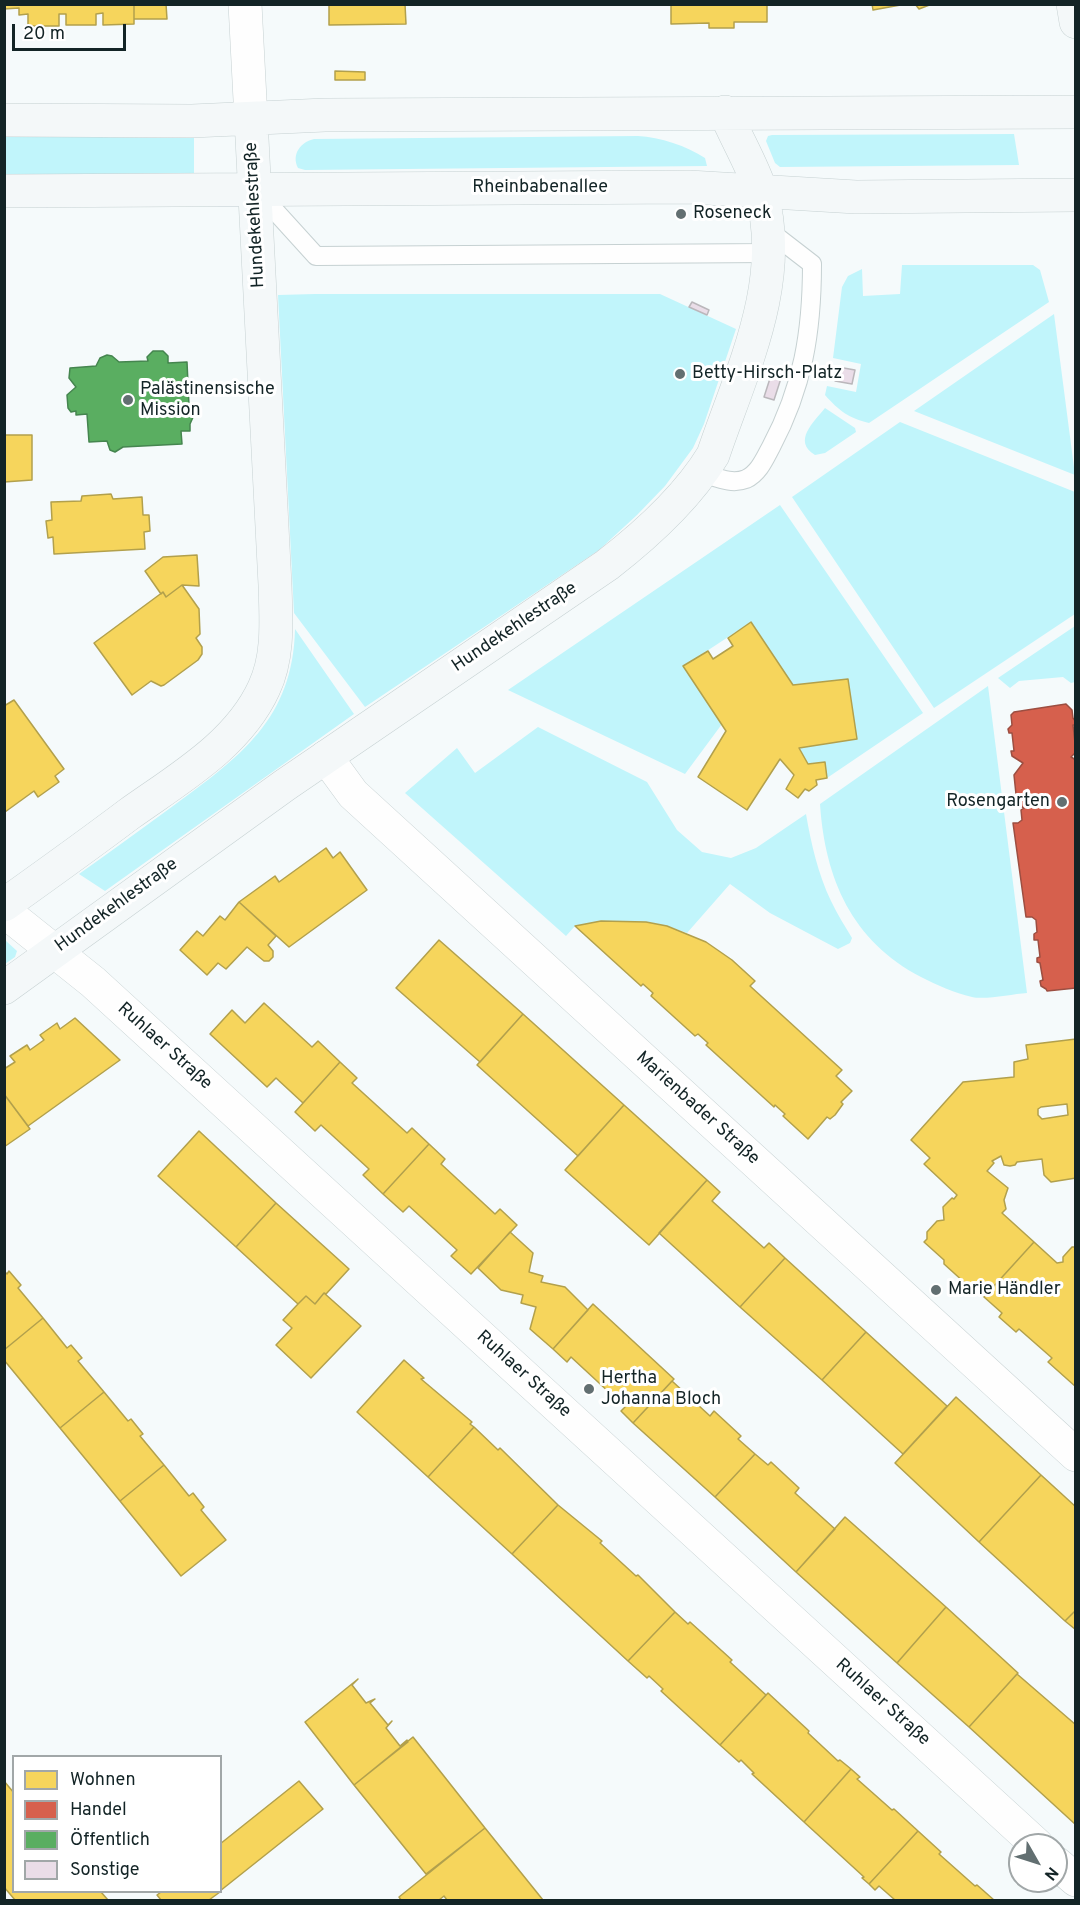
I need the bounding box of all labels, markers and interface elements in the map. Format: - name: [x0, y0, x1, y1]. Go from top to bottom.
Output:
- scale bar: [15, 12, 129, 50]
- text: 20 m: [23, 23, 65, 46]
- street label: Hundekehlestraße: [241, 141, 271, 289]
- street label: Rheinbabenallee: [472, 177, 608, 199]
- place label: Roseneck: [693, 203, 771, 225]
- marker: Roseneck: [674, 207, 688, 221]
- place label: Betty-Hirsch-Platz: [692, 363, 842, 385]
- marker: Betty-Hirsch-Platz: [673, 367, 687, 381]
- place label: Palästinensische Mission: [140, 379, 275, 422]
- marker: Palästinensische Mission: [121, 393, 135, 407]
- street label: Hundekehlestraße: [448, 578, 582, 678]
- place label: Rosengarten: [946, 791, 1050, 813]
- marker: Rosengarten: [1055, 795, 1069, 809]
- street label: Hundekehlestraße: [52, 854, 182, 958]
- street label: Ruhlaer Straße: [112, 999, 216, 1095]
- street label: Marienbader Straße: [631, 1048, 763, 1170]
- place label: Marie Händler: [948, 1279, 1061, 1301]
- marker: Marie Händler: [929, 1283, 943, 1297]
- street label: Ruhlaer Straße: [471, 1327, 575, 1423]
- place label: Hertha Johanna Bloch: [601, 1368, 721, 1410]
- marker: Hertha Johanna Bloch: [582, 1382, 596, 1396]
- street label: Ruhlaer Straße: [830, 1655, 934, 1751]
- legend: [12, 1755, 222, 1893]
- text: Wohnen: [70, 1769, 136, 1792]
- text: Handel: [70, 1799, 127, 1822]
- text: Öffentlich: [70, 1829, 150, 1852]
- north arrow: [1008, 1833, 1068, 1893]
- text: Sonstige: [70, 1859, 140, 1882]
- text: N: [1039, 1862, 1062, 1884]

